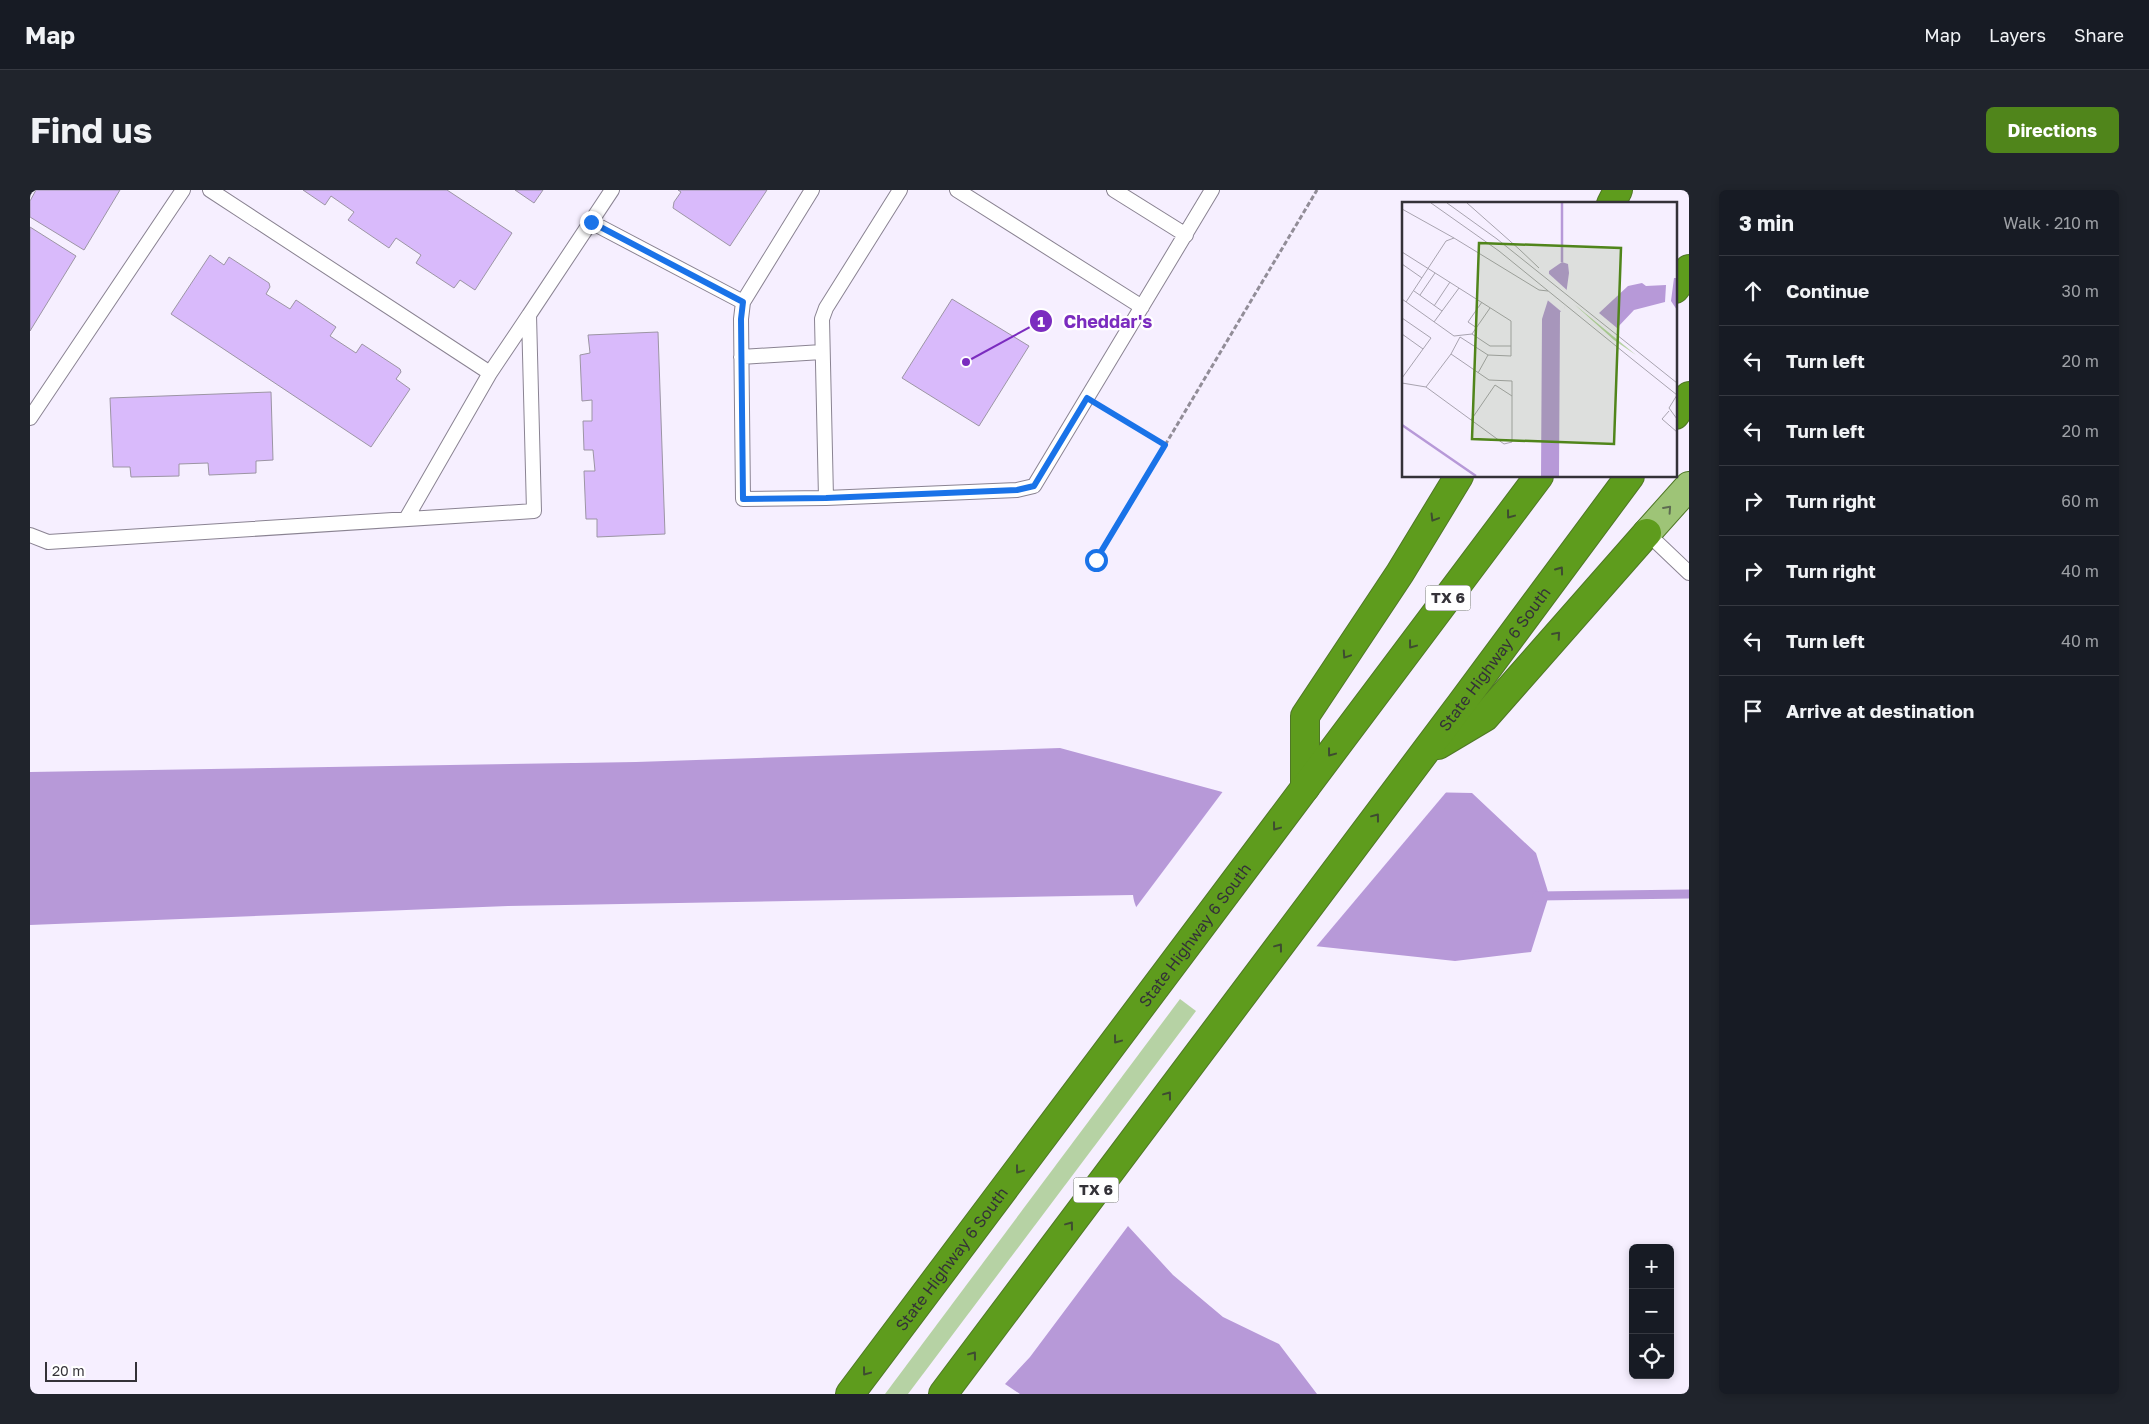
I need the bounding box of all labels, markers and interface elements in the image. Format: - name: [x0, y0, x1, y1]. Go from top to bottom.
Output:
- text: Map: [25, 20, 75, 49]
- text: Map: [1924, 24, 1961, 46]
- text: Layers: [1989, 24, 2046, 46]
- text: Share: [2074, 24, 2124, 46]
- button: Directions: [1986, 107, 2119, 153]
- text: Find us: [30, 109, 152, 151]
- inset map: [1402, 202, 1676, 478]
- text: 3 min: [1739, 210, 1794, 236]
- route end: [580, 211, 603, 234]
- text: Walk · 210 m: [2003, 213, 2099, 233]
- icon: ahead: [1739, 277, 1767, 305]
- text: Continue: [1786, 279, 1869, 302]
- text: 30 m: [2062, 281, 2099, 301]
- callout: Cheddar's: [1028, 305, 1162, 338]
- text: Cheddar's: [1064, 310, 1152, 332]
- text: 1: [1037, 312, 1045, 330]
- icon: left: [1739, 347, 1767, 375]
- text: Turn left: [1786, 349, 1865, 372]
- text: 20 m: [2062, 351, 2099, 371]
- icon: left: [1739, 417, 1767, 445]
- text: Turn left: [1786, 419, 1865, 442]
- text: 20 m: [2062, 421, 2099, 441]
- icon: right: [1739, 487, 1767, 515]
- text: Turn right: [1786, 489, 1876, 512]
- text: 60 m: [2061, 491, 2099, 511]
- one-way arrow: [1662, 506, 1671, 515]
- one-way arrow: [1507, 509, 1516, 519]
- one-way arrow: [1430, 513, 1440, 522]
- route start: [1085, 549, 1108, 572]
- icon: right: [1739, 557, 1767, 585]
- text: Turn right: [1786, 559, 1876, 582]
- text: 40 m: [2061, 561, 2099, 581]
- one-way arrow: [1555, 567, 1563, 576]
- street label: State Highway 6 South: [1434, 583, 1555, 735]
- road number: TX 6: [1426, 586, 1470, 610]
- icon: left: [1739, 627, 1767, 655]
- text: Turn left: [1786, 629, 1865, 652]
- text: 40 m: [2061, 631, 2099, 651]
- one-way arrow: [1551, 632, 1560, 641]
- one-way arrow: [1410, 639, 1418, 648]
- one-way arrow: [1343, 649, 1352, 659]
- icon: arrive: [1739, 697, 1767, 725]
- text: Arrive at destination: [1786, 699, 1974, 722]
- one-way arrow: [1328, 747, 1337, 757]
- one-way arrow: [1371, 814, 1379, 823]
- one-way arrow: [1273, 821, 1281, 830]
- street label: State Highway 6 South: [1134, 859, 1255, 1011]
- one-way arrow: [1273, 944, 1281, 953]
- one-way arrow: [1114, 1034, 1122, 1043]
- one-way arrow: [1162, 1092, 1170, 1101]
- one-way arrow: [1016, 1164, 1024, 1173]
- road number: TX 6: [1074, 1178, 1118, 1202]
- street label: State Highway 6 South: [891, 1183, 1012, 1335]
- one-way arrow: [1064, 1221, 1073, 1231]
- map controls: [1629, 1244, 1674, 1379]
- button: +: [1629, 1244, 1674, 1289]
- button: −: [1629, 1289, 1674, 1334]
- button: locate: [1629, 1334, 1674, 1379]
- one-way arrow: [967, 1352, 975, 1361]
- scale bar: [45, 1359, 138, 1382]
- text: 20 m: [52, 1362, 85, 1379]
- one-way arrow: [863, 1366, 872, 1376]

